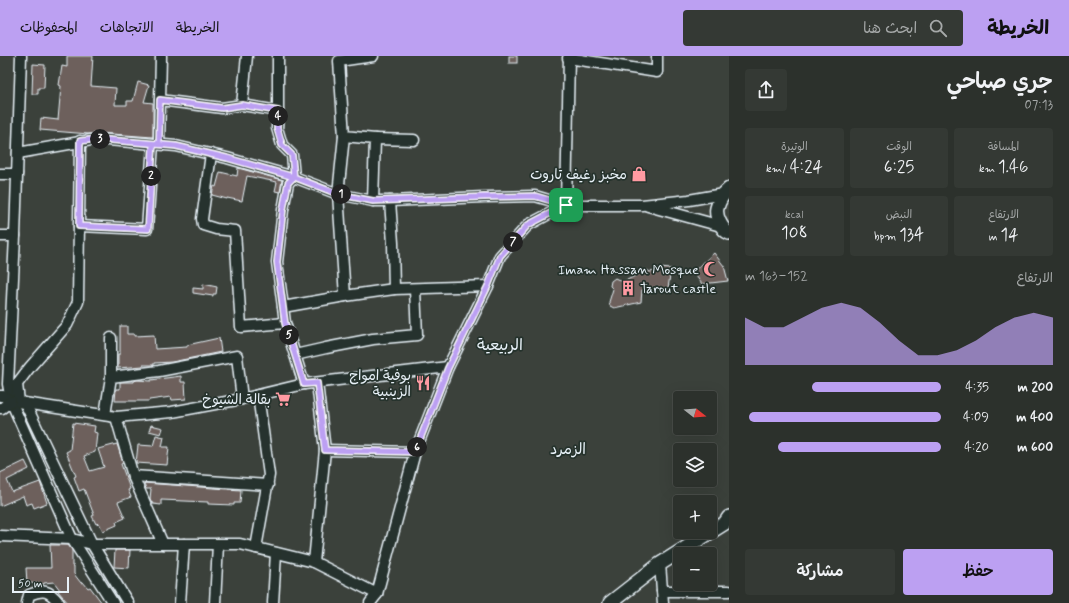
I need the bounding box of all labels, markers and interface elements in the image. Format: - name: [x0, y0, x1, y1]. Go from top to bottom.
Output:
- search box: [683, 10, 963, 46]
- text: الخريطة: [987, 16, 1049, 41]
- icon: search: [927, 17, 949, 39]
- text: المحفوظات: [20, 19, 78, 37]
- text: الاتجاهات: [100, 19, 154, 37]
- text: الخريطة: [176, 19, 219, 37]
- text: ابحث هنا: [863, 19, 917, 39]
- text: جري صباحي: [946, 68, 1053, 96]
- button: share: [745, 69, 787, 111]
- text: 07:13: [1024, 97, 1053, 114]
- pin: 4: [268, 106, 288, 126]
- text: 4: [275, 109, 281, 123]
- pin: 3: [90, 129, 110, 149]
- text: 3: [98, 132, 102, 146]
- text: الوتيرة: [781, 140, 808, 154]
- text: الوقت: [886, 140, 912, 154]
- text: المسافة: [988, 140, 1019, 154]
- text: 4:24: [790, 156, 823, 178]
- text: 6:25: [884, 156, 914, 178]
- text: 1.46: [998, 156, 1028, 178]
- text: /km: [766, 162, 790, 176]
- text: km: [979, 162, 998, 176]
- shop icon: مخبز رغيف تاروت: [630, 165, 648, 183]
- pin: 2: [141, 166, 161, 186]
- place label: مخبز رغيف تاروت: [530, 166, 627, 184]
- text: 2: [148, 169, 154, 183]
- pin: 1: [331, 184, 351, 204]
- text: 1: [339, 187, 343, 201]
- pin: [549, 188, 583, 222]
- icon: arrive: [555, 194, 577, 216]
- text: kcal: [785, 208, 804, 222]
- text: النبض: [886, 208, 912, 222]
- text: الارتفاع: [988, 208, 1019, 222]
- text: 108: [781, 222, 808, 244]
- text: 134: [899, 224, 924, 246]
- text: 14: [1001, 224, 1019, 246]
- text: bpm: [874, 230, 899, 244]
- text: m: [989, 230, 1001, 244]
- pin: 7: [503, 232, 523, 252]
- text: 7: [510, 235, 516, 249]
- mosque icon: Imam Hassan Mosque: [702, 260, 720, 278]
- place label: Imam Hassan Mosque: [558, 261, 699, 279]
- text: 152–163 m: [745, 268, 808, 285]
- text: الارتفاع: [1017, 270, 1053, 287]
- building icon: Tarout castle: [619, 279, 637, 297]
- place label: Tarout castle: [640, 280, 716, 298]
- pin: 5: [279, 325, 299, 345]
- text: 5: [286, 328, 292, 342]
- district label: الربيعية: [477, 335, 523, 356]
- place label: بوفية امواج الزينبية: [349, 367, 411, 401]
- restaurant icon: بوفية امواج الزينبية: [414, 374, 432, 392]
- text: 4:35: [965, 379, 989, 396]
- text: 200 m: [1018, 379, 1053, 396]
- supermarket icon: بقالة الشيوخ: [274, 390, 292, 408]
- place label: بقالة الشيوخ: [202, 391, 271, 409]
- north arrow: [673, 391, 717, 435]
- map controls: [673, 391, 717, 591]
- text: 4:09: [963, 409, 989, 426]
- text: 400 m: [1016, 409, 1053, 426]
- pin: 6: [407, 437, 427, 457]
- text: 4:20: [964, 439, 989, 456]
- text: 600 m: [1017, 439, 1053, 456]
- text: 6: [414, 440, 420, 454]
- district label: الزمرد: [550, 440, 586, 460]
- button: layers: [673, 443, 717, 487]
- button: +: [673, 495, 717, 539]
- button: −: [673, 547, 717, 591]
- button: مشاركة: [745, 549, 895, 595]
- button: حفظ: [903, 549, 1053, 595]
- scale bar: [12, 575, 69, 594]
- text: 50 m: [18, 577, 43, 591]

